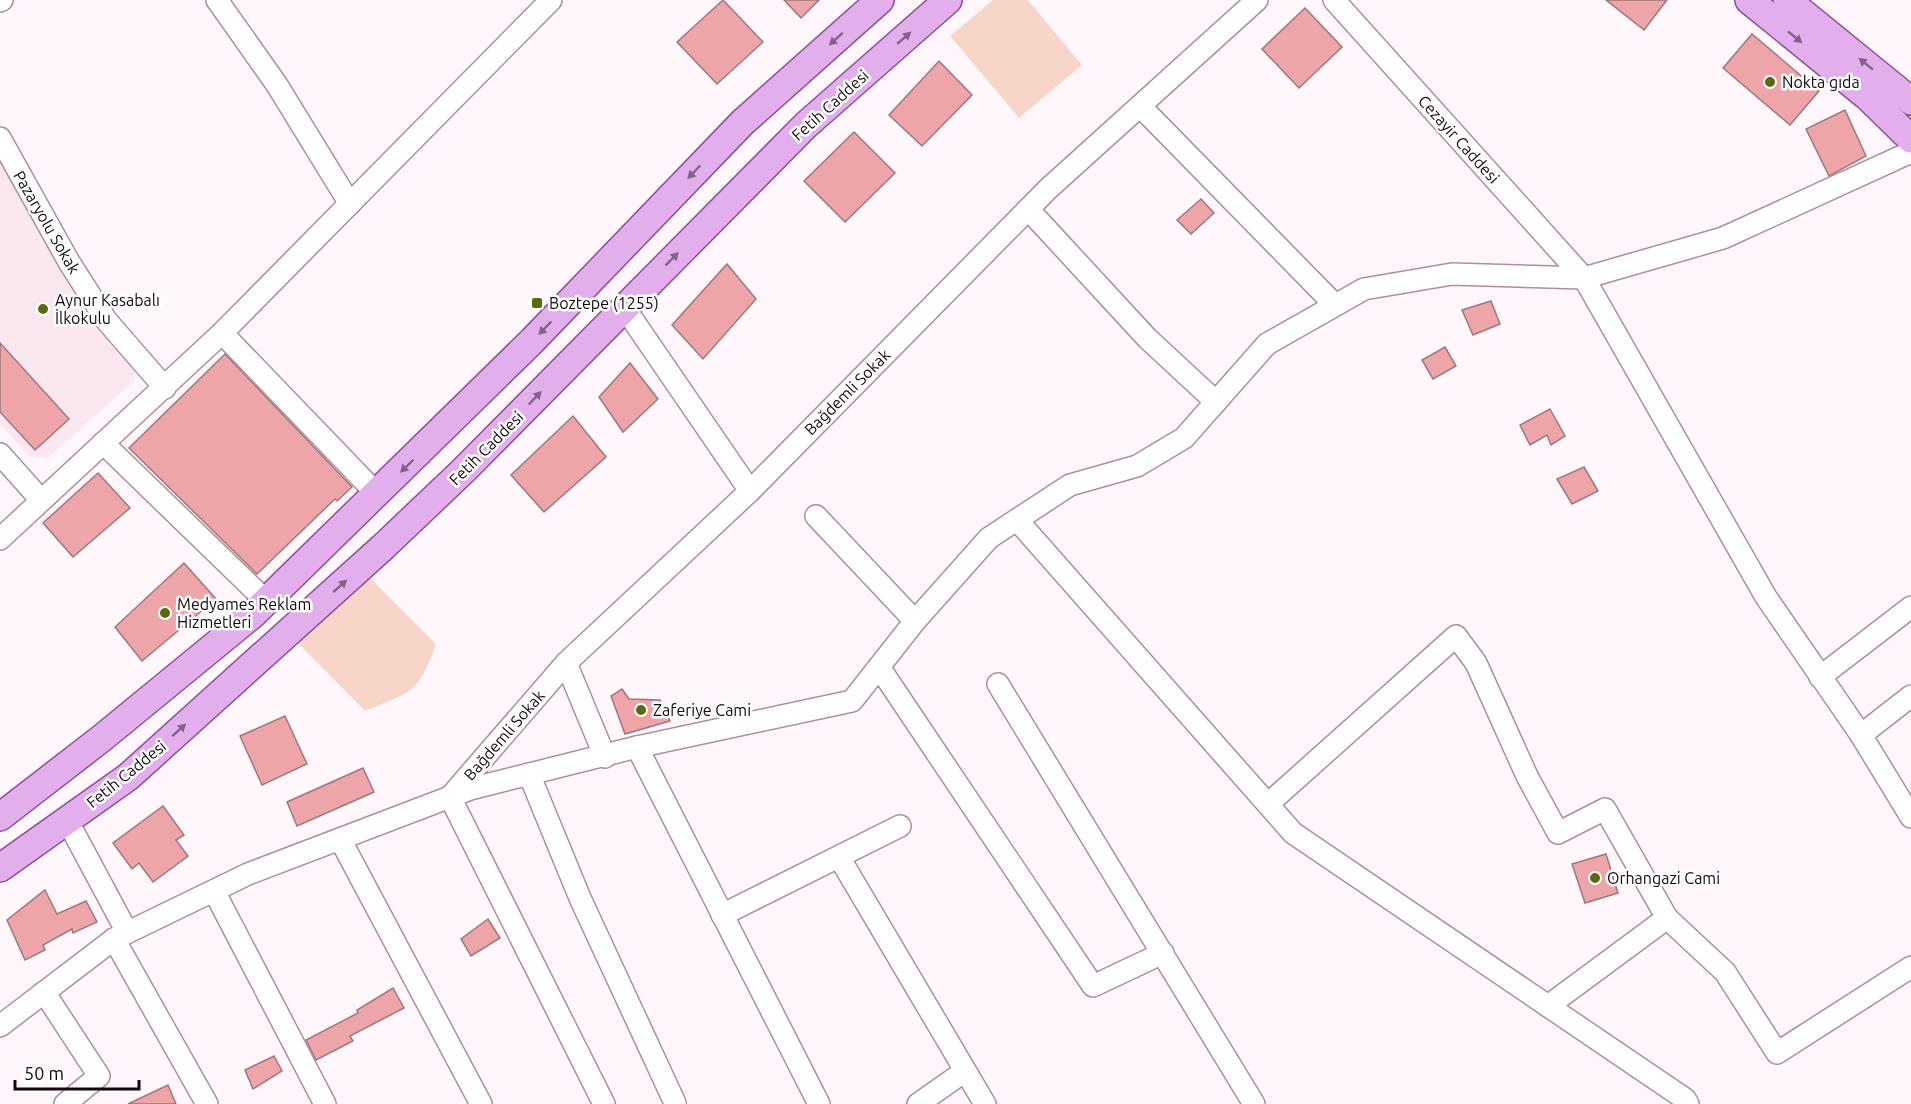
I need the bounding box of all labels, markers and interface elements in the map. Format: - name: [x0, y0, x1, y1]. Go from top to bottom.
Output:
- one-way arrow: [1787, 30, 1802, 43]
- one-way arrow: [829, 32, 844, 45]
- one-way arrow: [896, 32, 911, 45]
- one-way arrow: [1858, 59, 1873, 71]
- street label: Fetih Caddesi: [788, 66, 872, 144]
- place label: Nokta gıda: [1782, 73, 1860, 91]
- marker: Nokta gıda: [1763, 75, 1777, 89]
- street label: Cezayir Caddesi: [1415, 91, 1503, 187]
- one-way arrow: [688, 165, 702, 179]
- street label: Pazaryolu Sokak: [10, 167, 84, 277]
- one-way arrow: [664, 253, 678, 267]
- place label: Aynur Kasabalı İlkokulu: [55, 291, 160, 327]
- place label: Boztepe (1255): [549, 294, 659, 313]
- marker: Boztepe (1255): [530, 296, 544, 310]
- marker: Aynur Kasabalı İlkokulu: [36, 302, 50, 316]
- one-way arrow: [538, 321, 552, 335]
- street label: Bağdemli Sokak: [801, 346, 893, 438]
- one-way arrow: [527, 391, 541, 405]
- street label: Fetih Caddesi: [445, 407, 527, 489]
- one-way arrow: [399, 459, 414, 473]
- one-way arrow: [332, 580, 347, 593]
- place label: Medyames Reklam Hizmetleri: [177, 595, 311, 631]
- marker: Medyames Reklam Hizmetleri: [158, 606, 172, 620]
- street label: Bağdemli Sokak: [460, 686, 548, 784]
- place label: Zaferiye Cami: [653, 701, 751, 719]
- marker: Zaferiye Cami: [634, 703, 648, 717]
- one-way arrow: [171, 724, 186, 737]
- street label: Fetih Caddesi: [83, 737, 169, 811]
- place label: Orhangazi Cami: [1607, 869, 1720, 887]
- marker: Orhangazi Cami: [1588, 871, 1602, 885]
- scale bar: [15, 1053, 140, 1091]
- text: 50 m: [24, 1063, 64, 1083]

